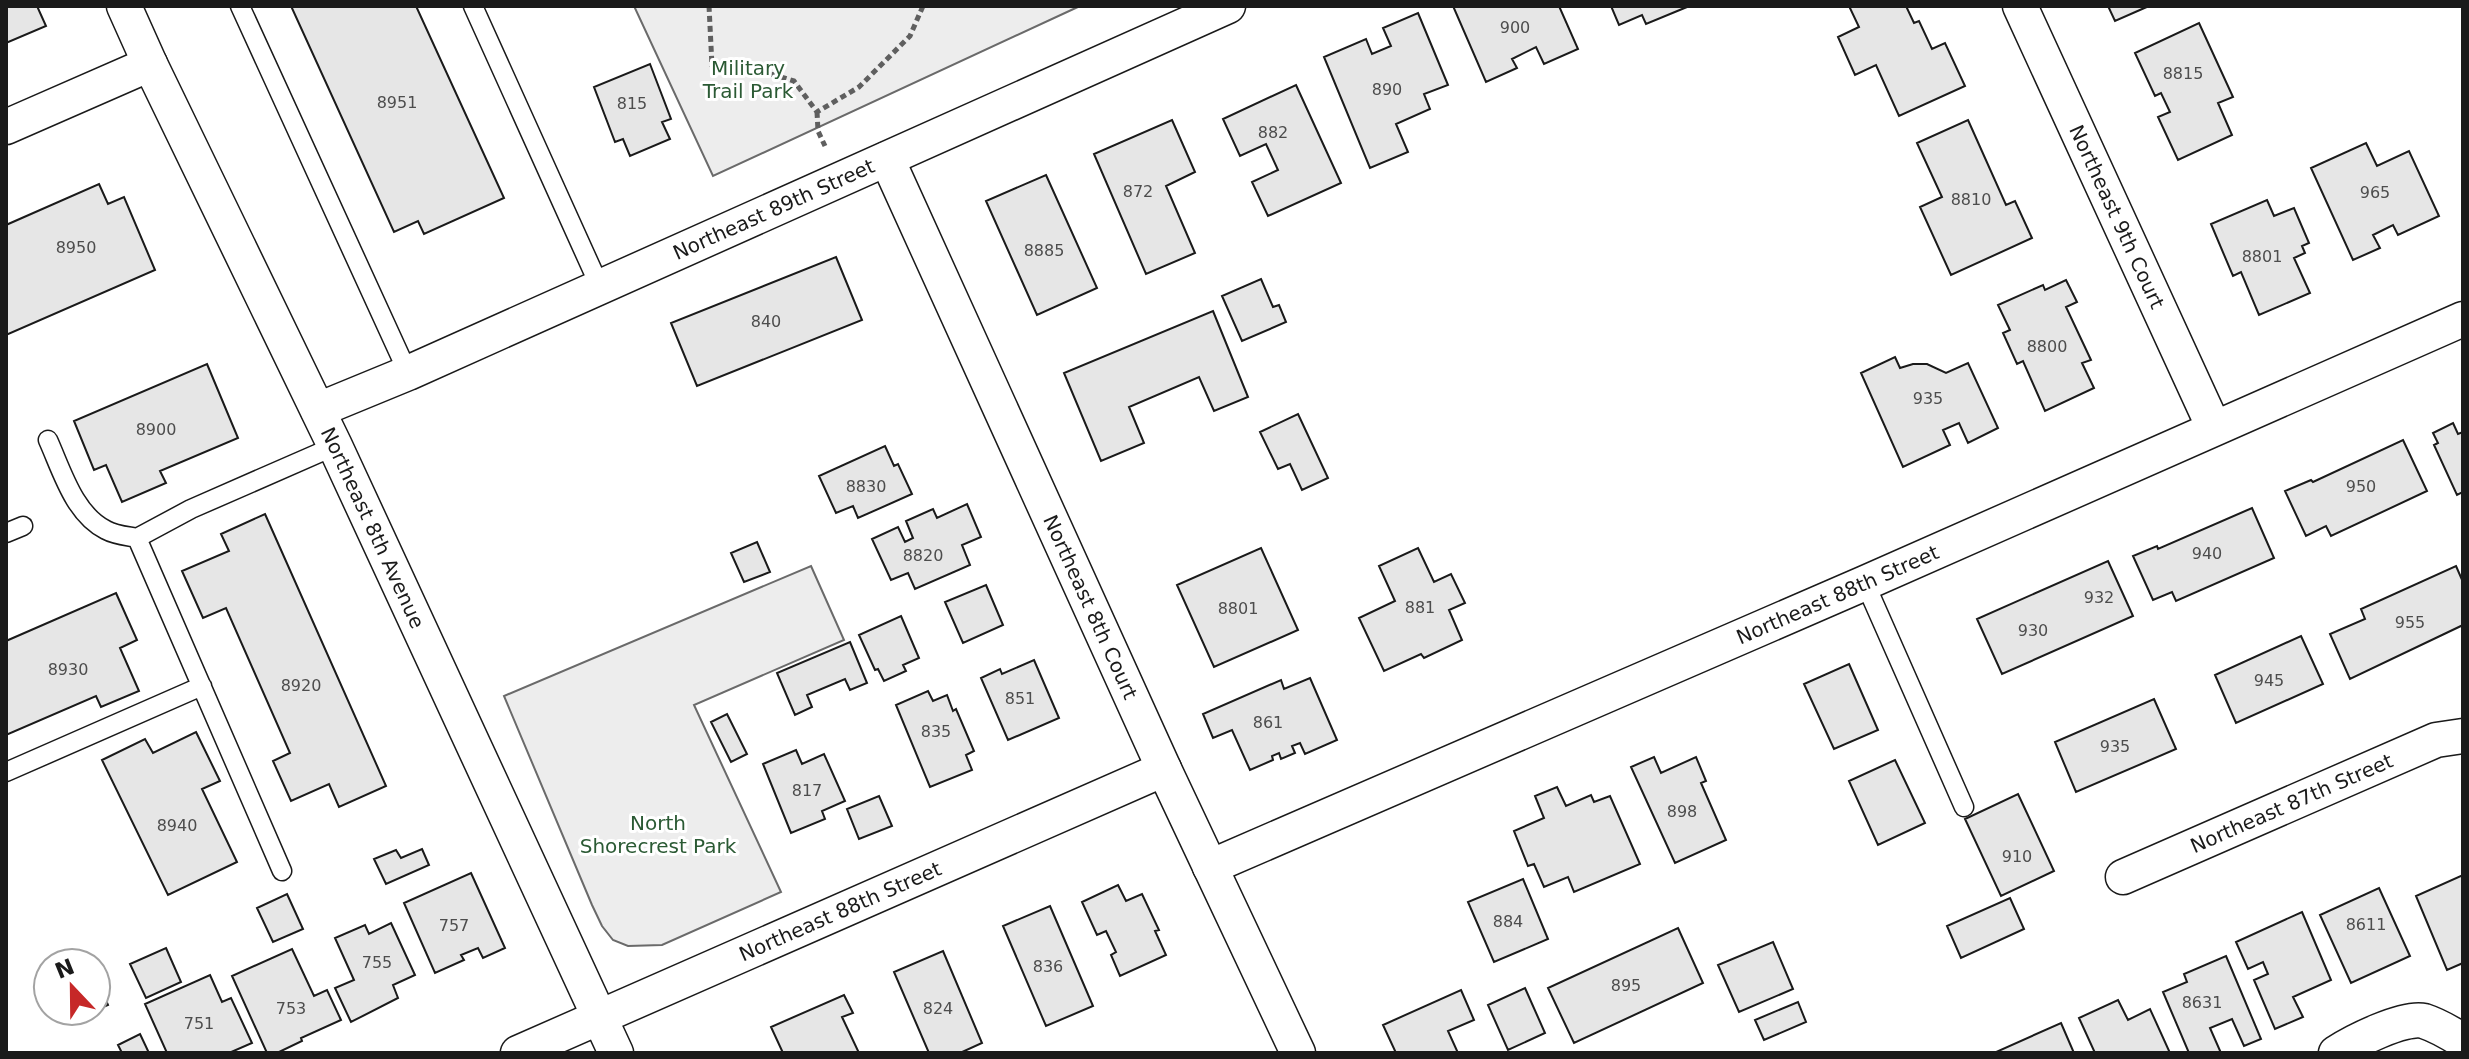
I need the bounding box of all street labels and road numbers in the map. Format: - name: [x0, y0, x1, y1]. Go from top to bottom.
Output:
- street label: Northeast 9th Court: [2064, 121, 2170, 313]
- street label: Northeast 89th Street: [669, 154, 878, 265]
- street label: Northeast 8th Avenue: [316, 423, 430, 632]
- street label: Northeast 8th Court: [1038, 511, 1143, 703]
- street label: Northeast 88th Street: [1733, 540, 1942, 649]
- street label: Northeast 87th Street: [2187, 748, 2397, 858]
- street label: Northeast 88th Street: [735, 856, 945, 966]

